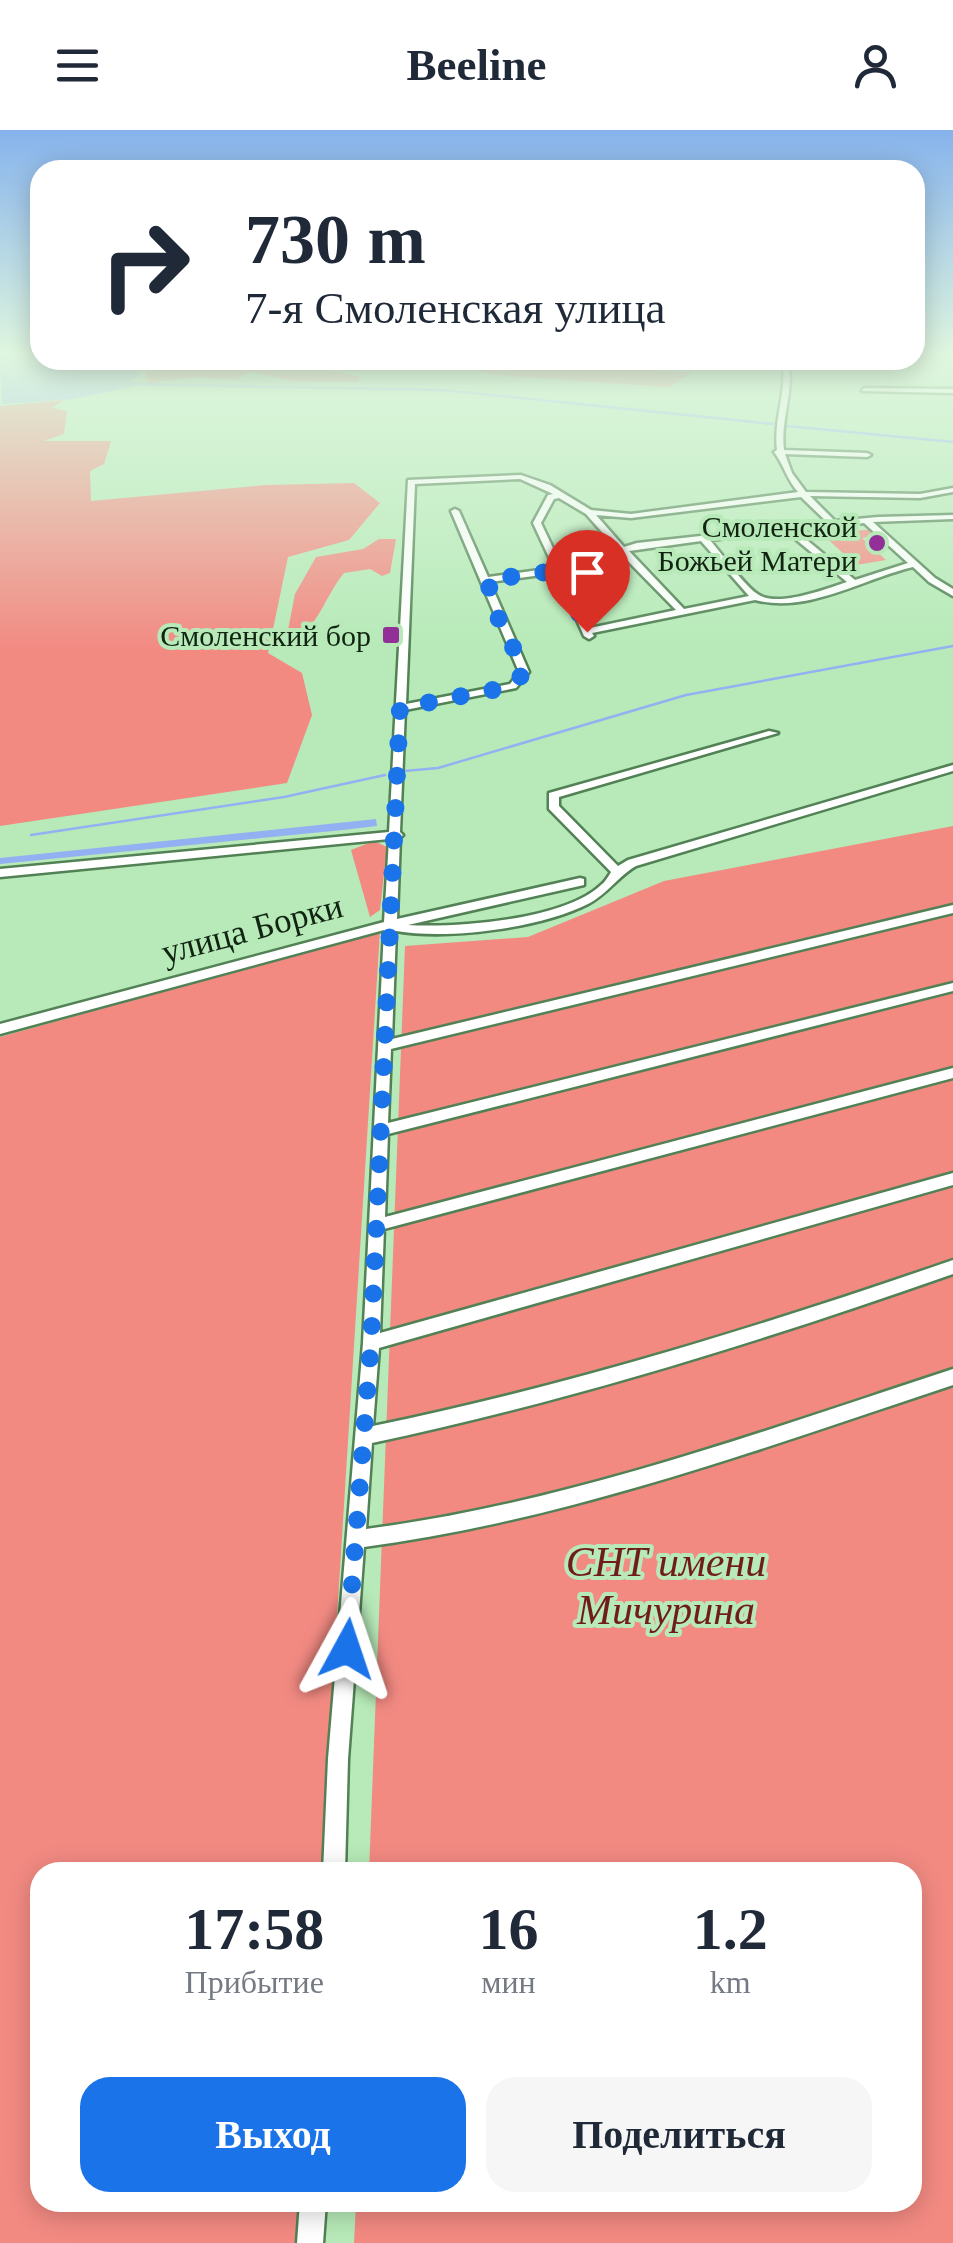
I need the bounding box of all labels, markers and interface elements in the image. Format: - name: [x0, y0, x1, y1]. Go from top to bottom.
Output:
- icon: menu: [50, 38, 105, 93]
- icon: person: [848, 38, 903, 93]
- text: Beeline: [407, 40, 546, 90]
- icon: right: [80, 200, 210, 330]
- text: 730 m: [245, 201, 426, 278]
- text: 7-я Смоленская улица: [245, 283, 666, 333]
- place label: Смоленской Божьей Матери: [658, 510, 857, 577]
- pin: [545, 530, 630, 633]
- marker: Смоленской Божьей Матери: [866, 532, 888, 554]
- icon: arrive: [560, 545, 615, 600]
- place label: Смоленский бор: [160, 619, 371, 652]
- marker: Смоленский бор: [380, 624, 402, 646]
- street label: улица Борки: [157, 886, 347, 972]
- park label: СНТ имени Мичурина: [566, 1539, 766, 1633]
- position arrow: [295, 1597, 399, 1701]
- text: 17:58: [184, 1896, 324, 1962]
- text: 16: [478, 1896, 538, 1962]
- text: 1.2: [693, 1896, 768, 1962]
- text: Прибытие: [185, 1964, 324, 2000]
- text: мин: [481, 1964, 536, 2000]
- text: km: [710, 1964, 751, 2000]
- button: Выход: [80, 2077, 466, 2192]
- button: Поделиться: [486, 2077, 872, 2192]

